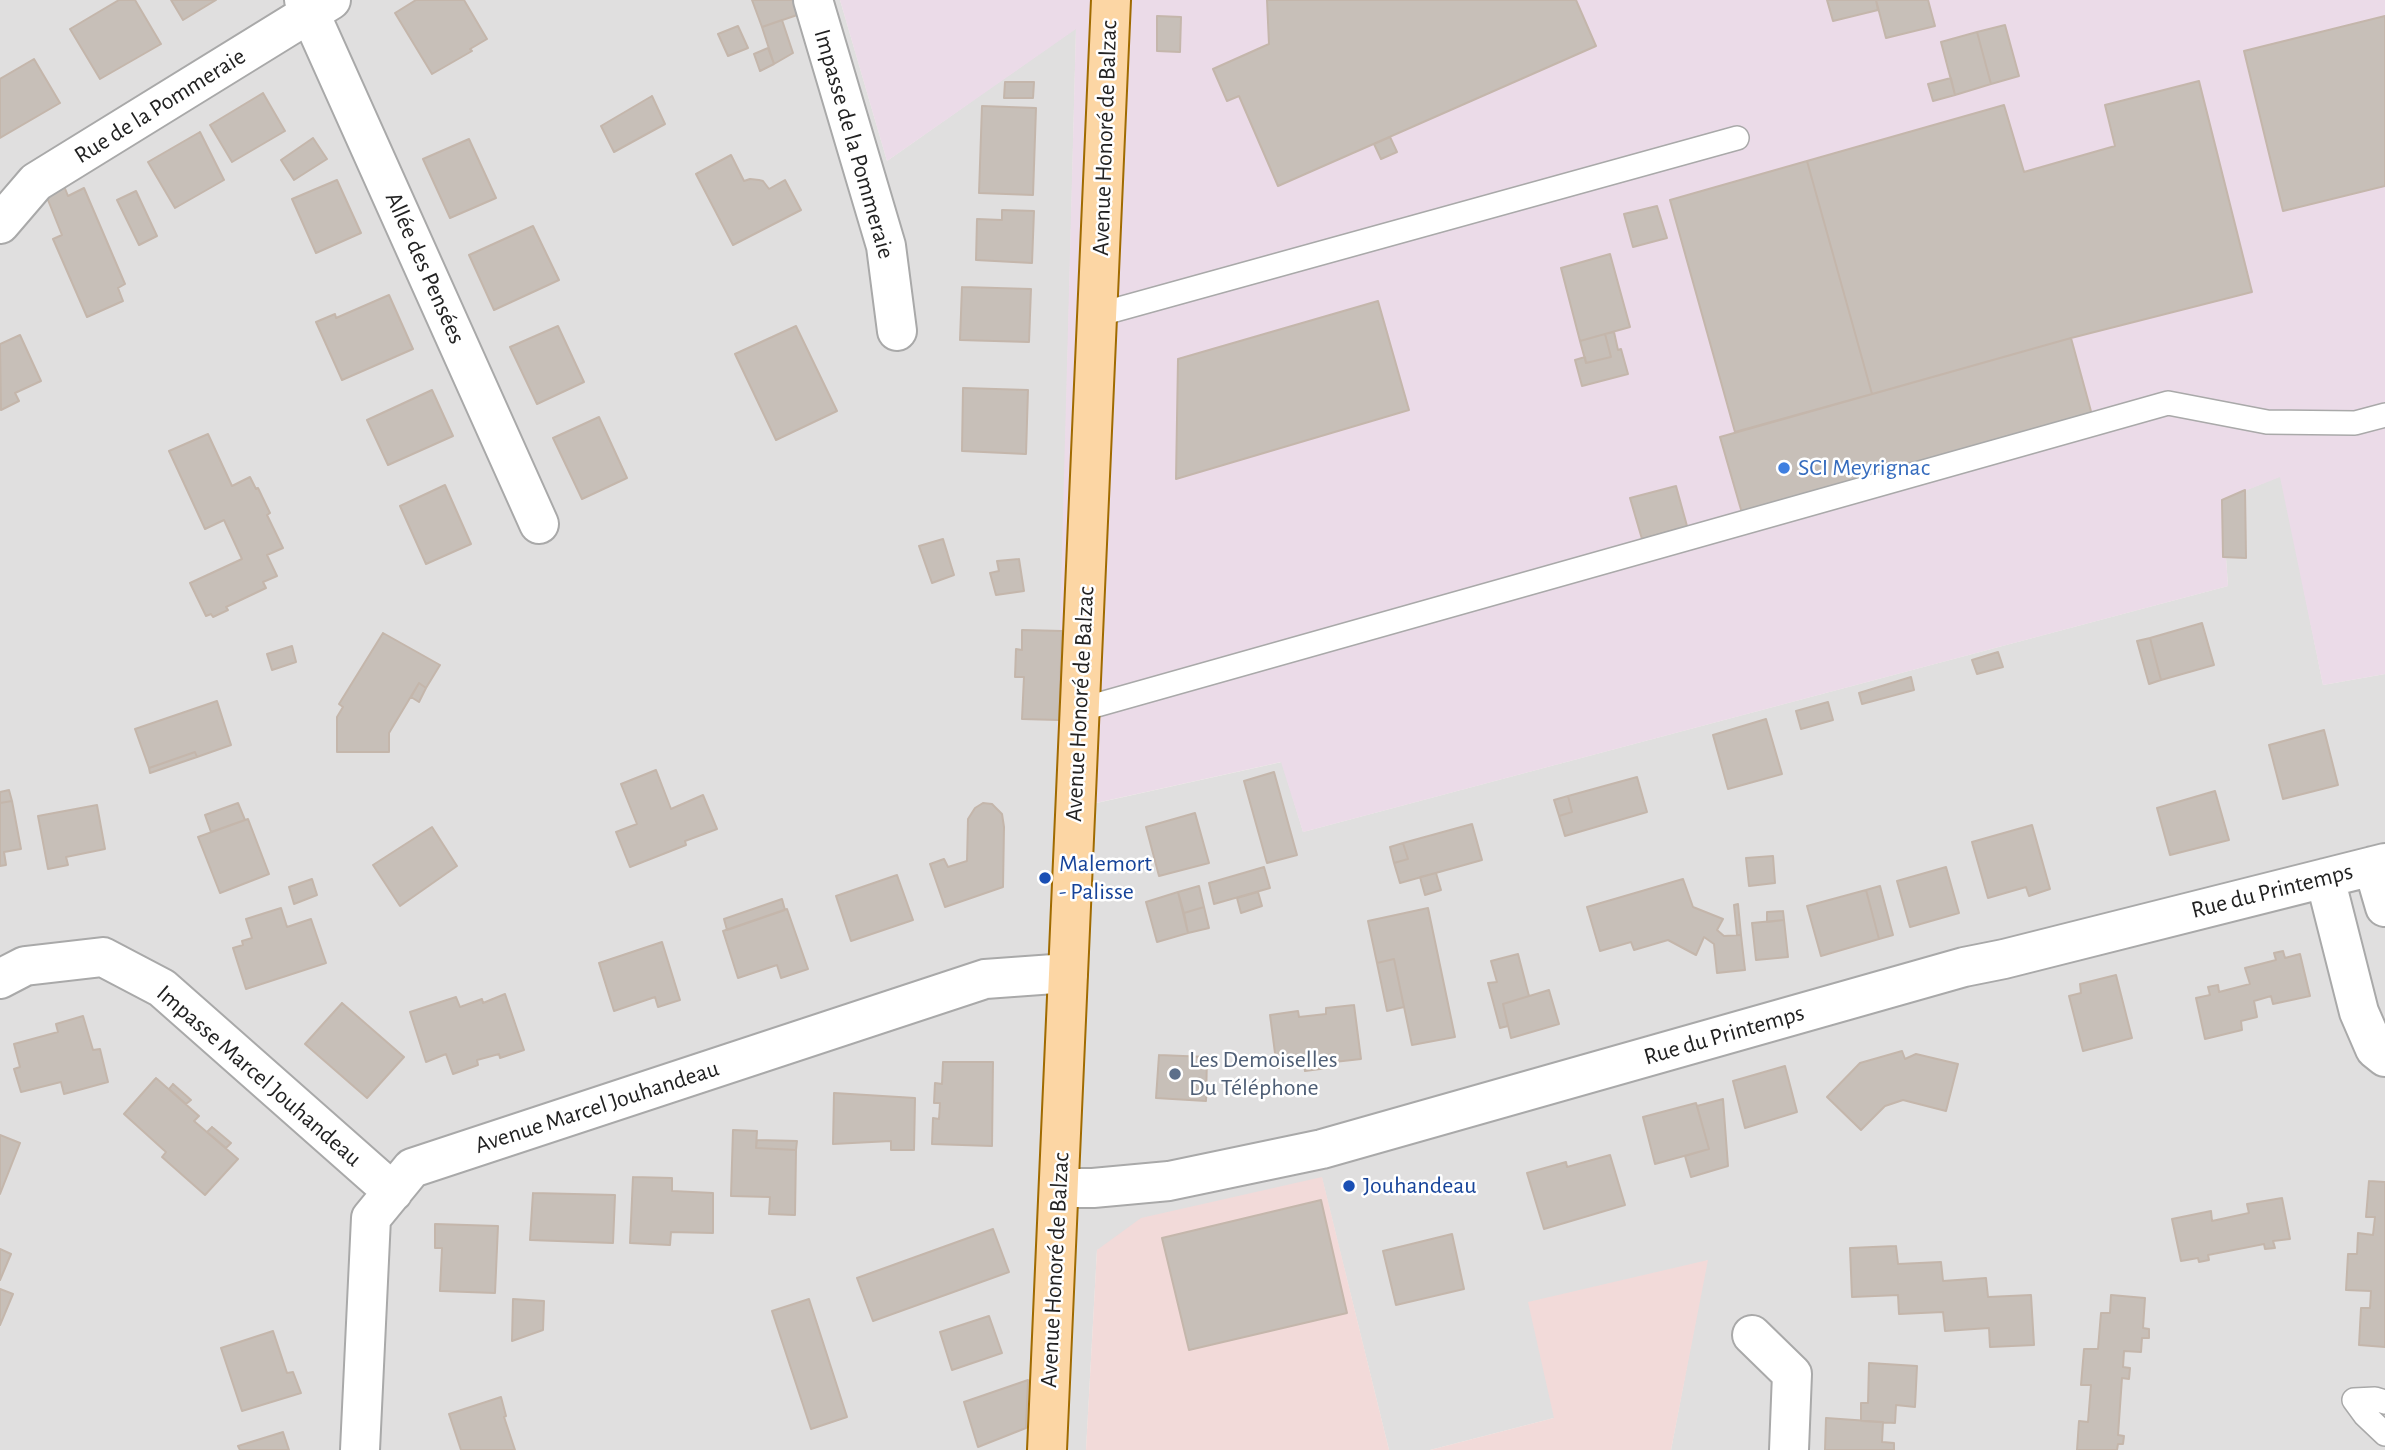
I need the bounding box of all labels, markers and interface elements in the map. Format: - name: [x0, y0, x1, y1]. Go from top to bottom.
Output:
- street label: Avenue Honoré de Balzac: [1086, 20, 1124, 256]
- street label: Impasse de la Pommeraie: [807, 26, 901, 262]
- street label: Rue de la Pommeraie: [69, 42, 251, 170]
- street label: Allée des Pensées: [379, 188, 471, 348]
- place label: SCI Meyrignac: [1798, 454, 1930, 482]
- marker: SCI Meyrignac: [1776, 460, 1792, 476]
- street label: Avenue Honoré de Balzac: [1059, 586, 1101, 822]
- place label: Malemort - Palisse: [1059, 850, 1152, 906]
- street label: Rue du Printemps: [2188, 857, 2356, 925]
- marker: Malemort - Palisse: [1037, 870, 1053, 886]
- street label: Impasse Marcel Jouhandeau: [151, 979, 367, 1173]
- street label: Rue du Printemps: [1640, 998, 1808, 1072]
- place label: Les Demoiselles Du Téléphone: [1189, 1046, 1338, 1102]
- street label: Avenue Marcel Jouhandeau: [471, 1054, 723, 1160]
- marker: Les Demoiselles Du Téléphone: [1167, 1066, 1183, 1082]
- street label: Avenue Honoré de Balzac: [1034, 1152, 1076, 1388]
- place label: Jouhandeau: [1363, 1172, 1477, 1200]
- marker: Jouhandeau: [1341, 1178, 1357, 1194]

